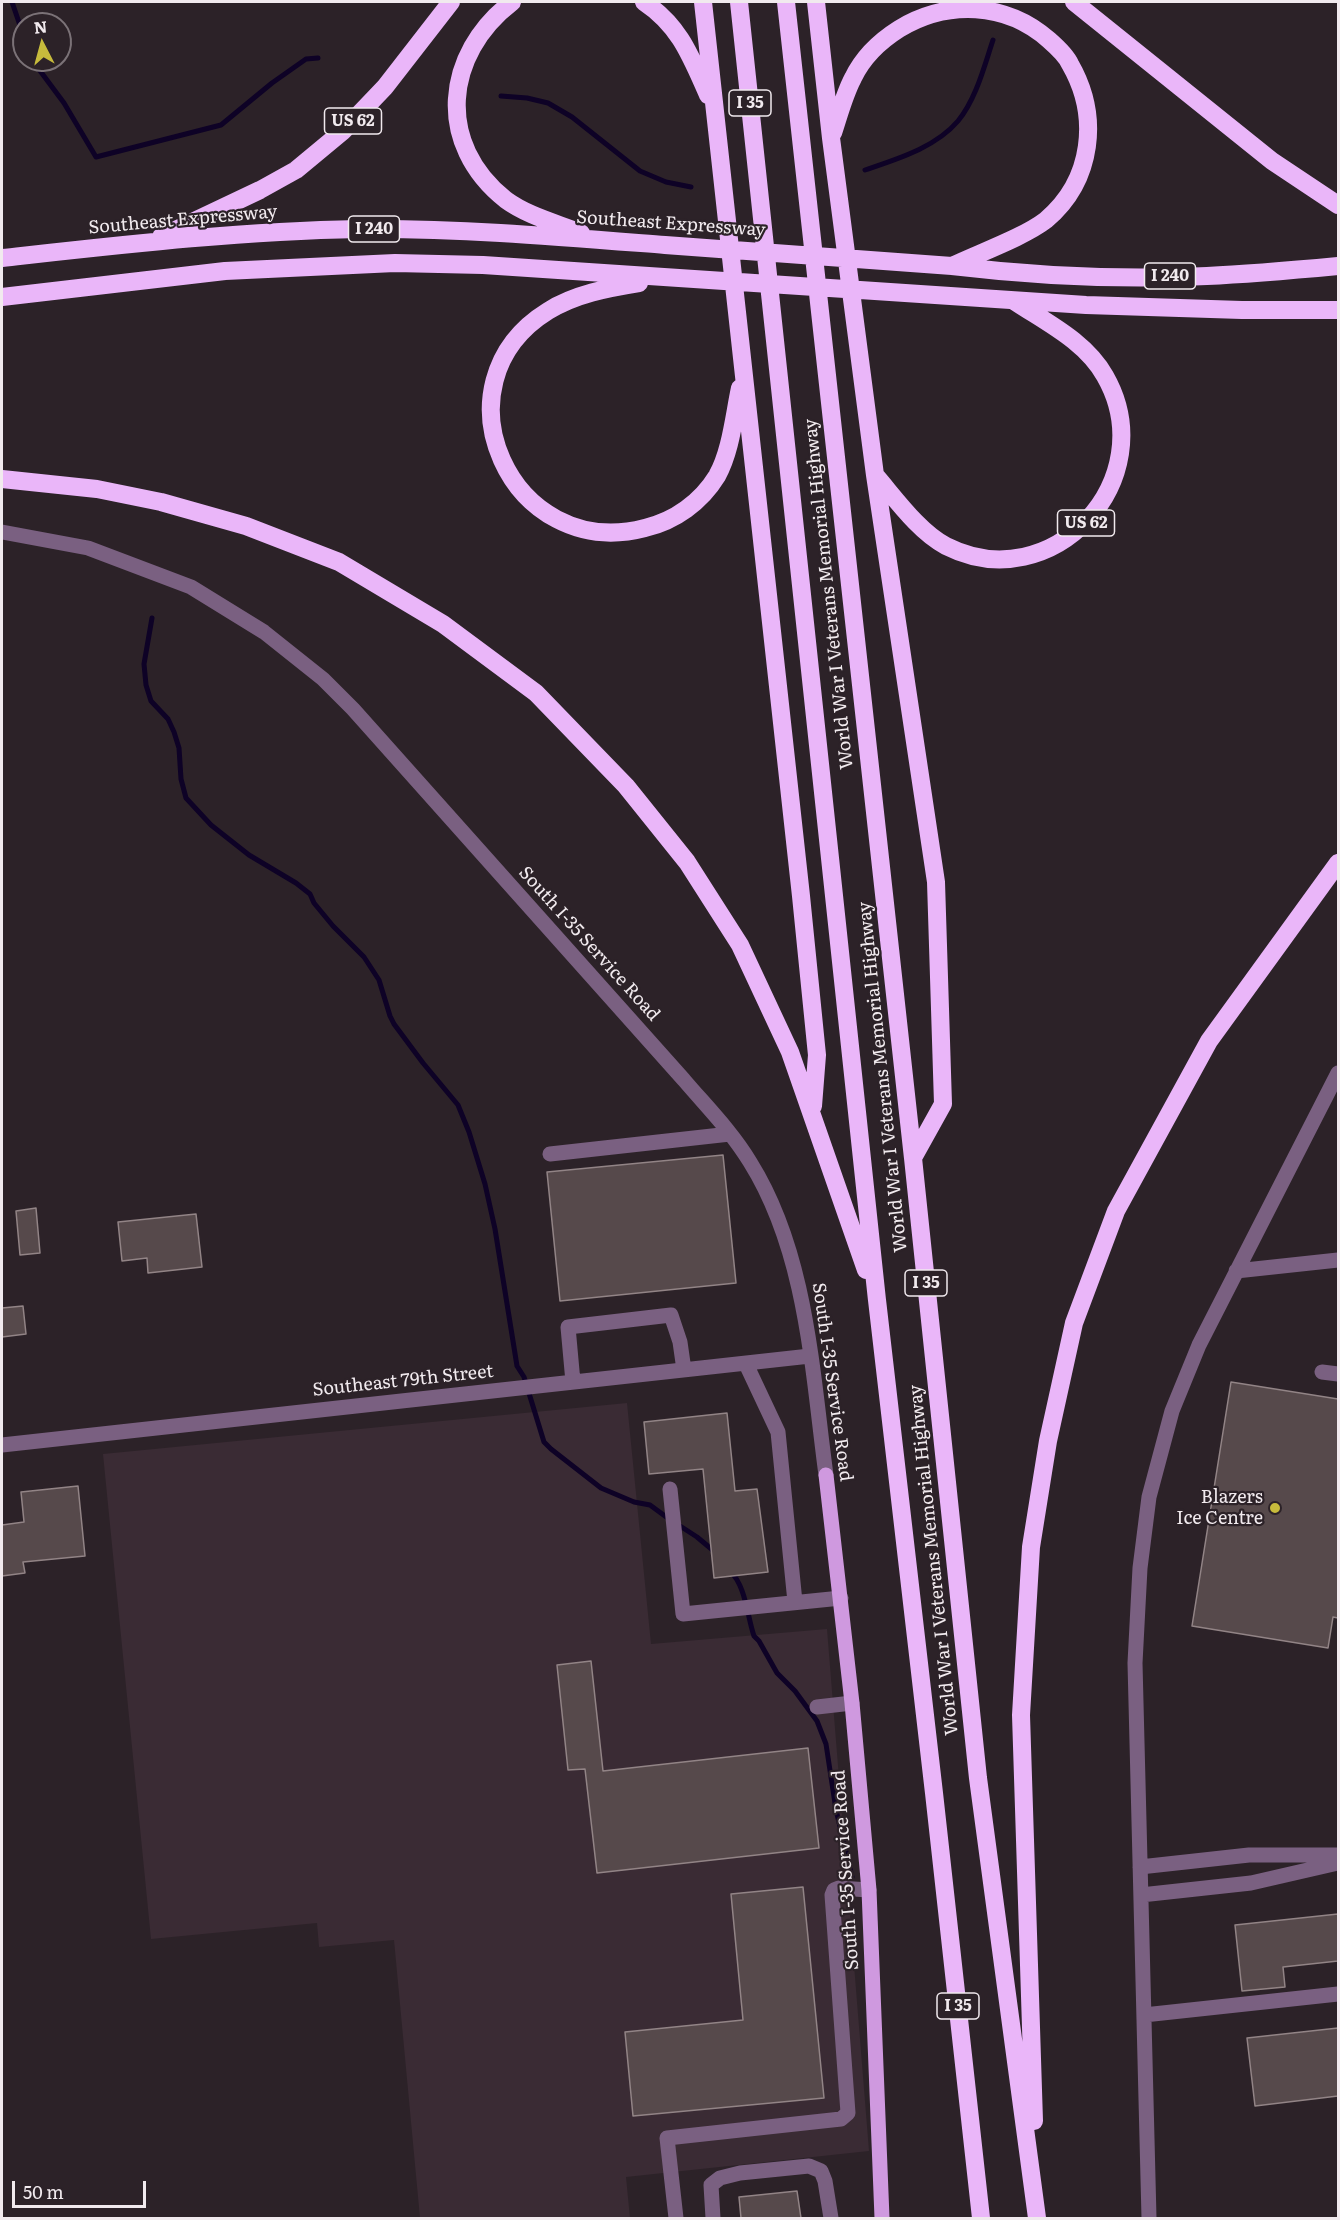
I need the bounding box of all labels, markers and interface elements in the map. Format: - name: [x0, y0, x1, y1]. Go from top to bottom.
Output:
- north arrow: [12, 12, 72, 72]
- text: N: [32, 13, 48, 39]
- road number: I 35: [729, 90, 771, 116]
- road number: US 62: [324, 108, 382, 134]
- street label: Southeast Expressway: [88, 201, 278, 239]
- street label: Southeast Expressway: [576, 207, 766, 241]
- road number: I 240: [348, 216, 400, 242]
- road number: I 240: [1144, 263, 1196, 289]
- street label: World War I Veterans Memorial Highway: [800, 418, 858, 770]
- road number: US 62: [1058, 510, 1114, 536]
- street label: South I-35 Service Road: [514, 862, 664, 1026]
- street label: World War I Veterans Memorial Highway: [854, 901, 912, 1253]
- road number: I 35: [905, 1270, 947, 1296]
- street label: South I-35 Service Road: [807, 1281, 857, 1483]
- street label: Southeast 79th Street: [312, 1361, 494, 1401]
- street label: World War I Veterans Memorial Highway: [905, 1384, 963, 1736]
- place label: Blazers Ice Centre: [1176, 1487, 1263, 1530]
- marker: Blazers Ice Centre: [1268, 1501, 1282, 1515]
- street label: South I-35 Service Road: [828, 1769, 864, 1971]
- road number: I 35: [937, 1993, 979, 2019]
- scale bar: [15, 2169, 148, 2207]
- text: 50 m: [23, 2178, 64, 2205]

